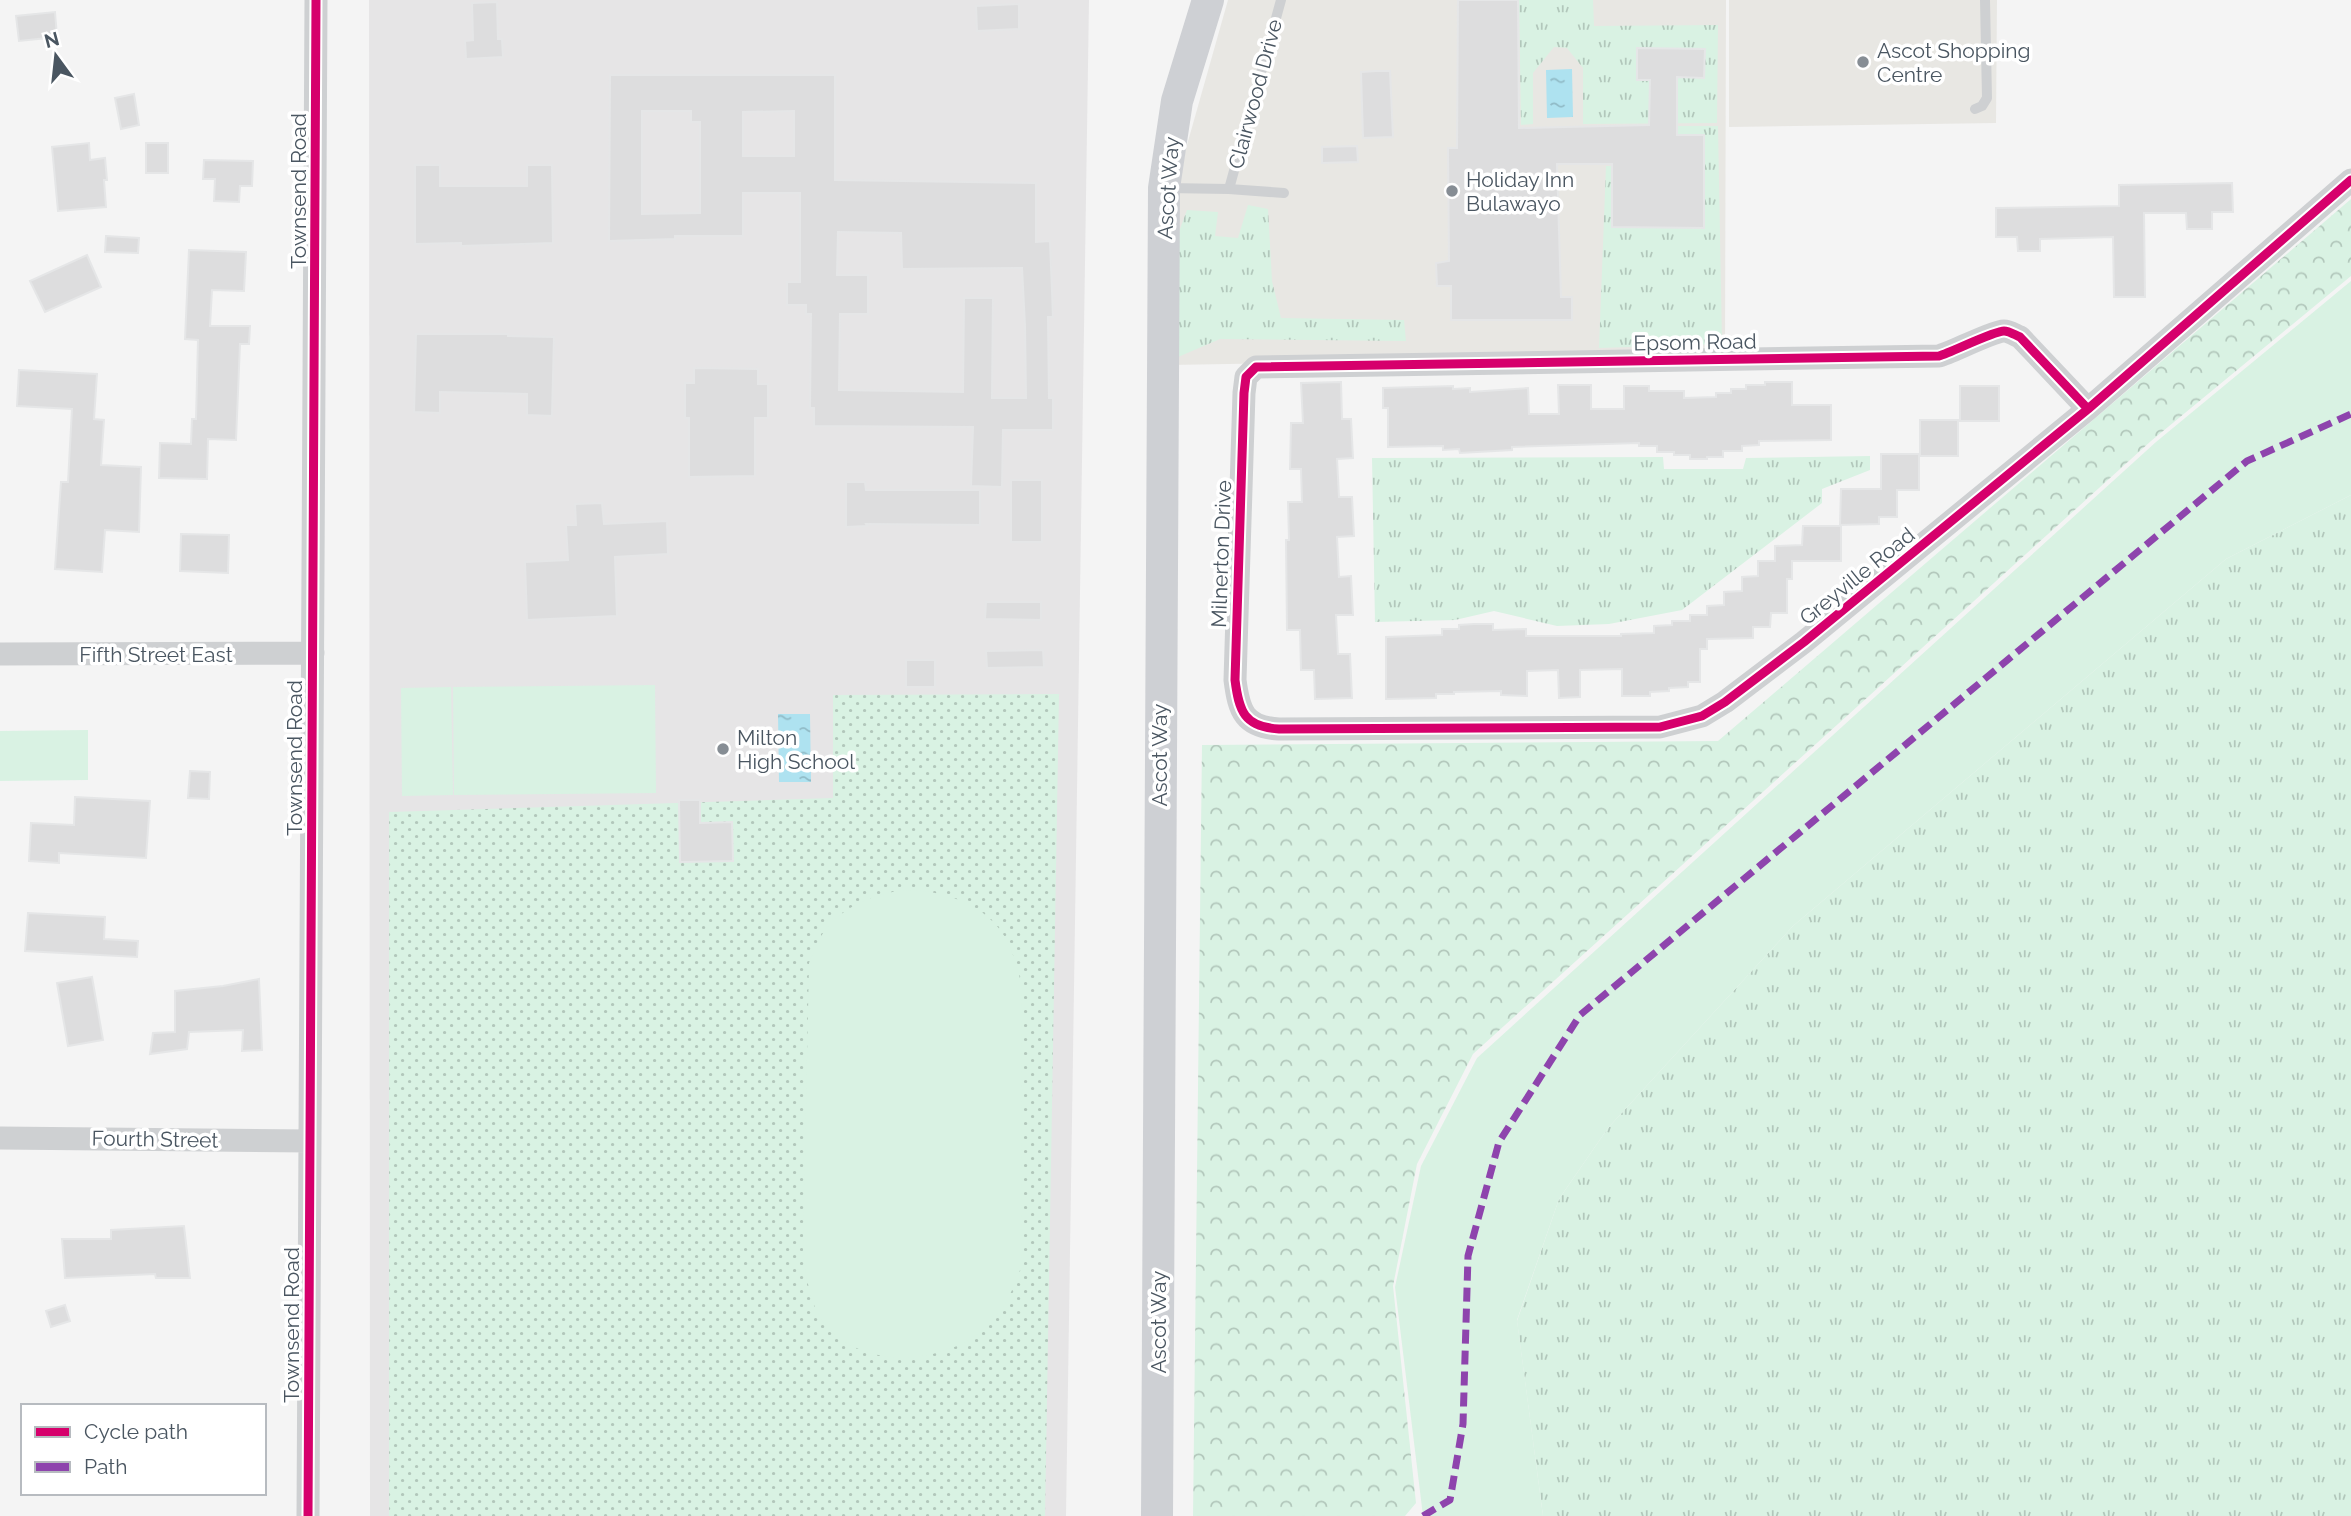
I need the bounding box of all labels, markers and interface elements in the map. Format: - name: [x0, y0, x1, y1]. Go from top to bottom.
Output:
- street label: Clairwood Drive: [1223, 17, 1287, 171]
- north arrow: [21, 21, 91, 91]
- text: N: [42, 27, 61, 52]
- place label: Ascot Shopping Centre: [1877, 38, 2031, 87]
- marker: Ascot Shopping Centre: [1855, 54, 1871, 70]
- street label: Townsend Road: [286, 113, 311, 269]
- street label: Ascot Way: [1152, 136, 1184, 240]
- place label: Holiday Inn Bulawayo: [1466, 167, 1574, 216]
- marker: Holiday Inn Bulawayo: [1444, 183, 1460, 199]
- street label: Epsom Road: [1633, 328, 1757, 356]
- street label: Milnerton Drive: [1206, 480, 1236, 628]
- street label: Greyville Road: [1794, 522, 1920, 630]
- street label: Fifth Street East: [79, 642, 233, 667]
- street label: Townsend Road: [282, 680, 307, 836]
- street label: Ascot Way: [1147, 704, 1172, 806]
- place label: Milton High School: [737, 725, 855, 774]
- marker: Milton High School: [715, 741, 731, 757]
- street label: Fourth Street: [91, 1125, 219, 1153]
- street label: Townsend Road: [279, 1247, 304, 1403]
- street label: Ascot Way: [1146, 1271, 1171, 1373]
- legend: [21, 1404, 266, 1495]
- text: Cycle path: [84, 1419, 188, 1444]
- text: Path: [84, 1454, 128, 1479]

